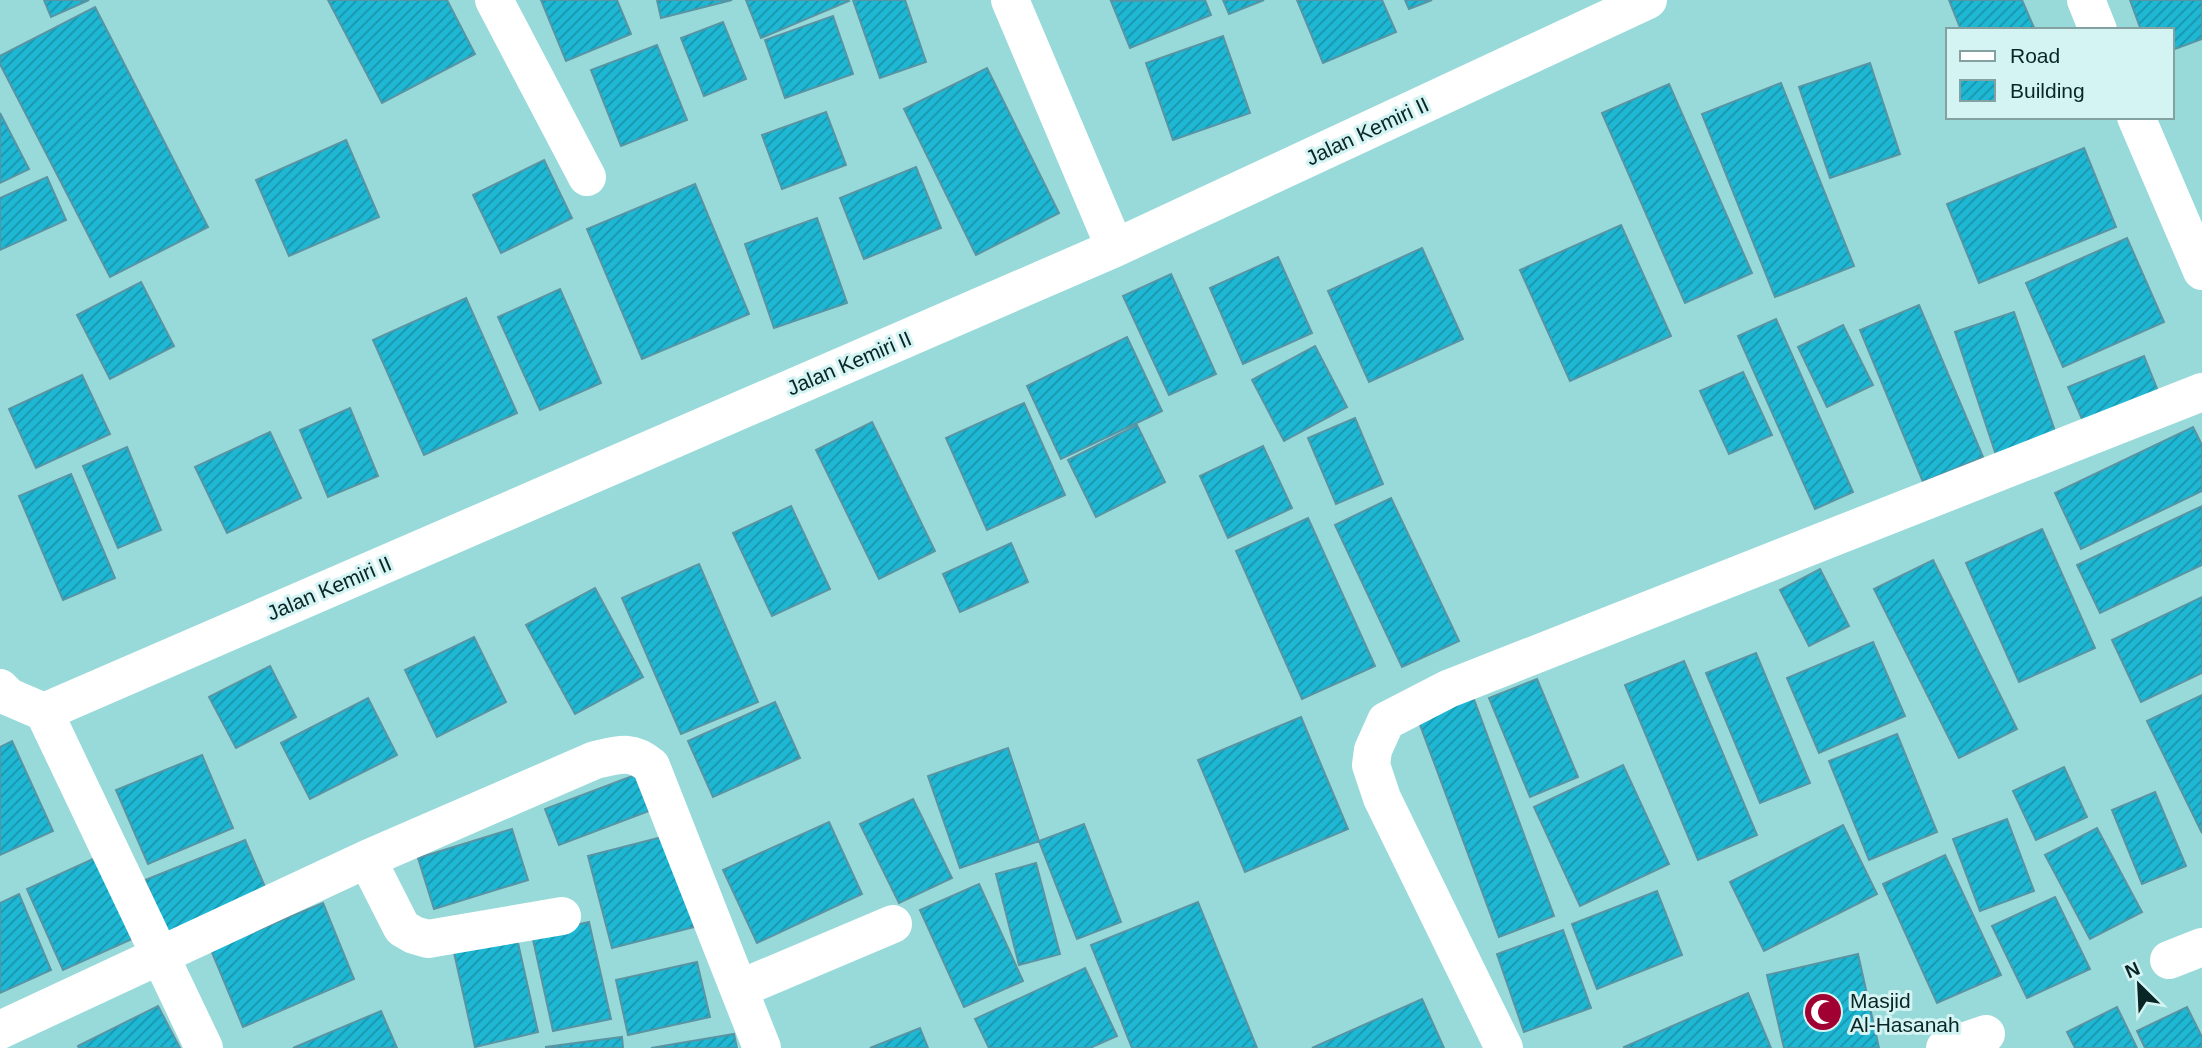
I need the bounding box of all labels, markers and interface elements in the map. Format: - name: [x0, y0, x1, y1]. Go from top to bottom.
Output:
- legend: [1946, 28, 2174, 119]
- text: Road: [2010, 44, 2060, 67]
- text: Building: [2010, 79, 2085, 102]
- street label: Jalan Kemiri II: [1302, 92, 1432, 170]
- street label: Jalan Kemiri II: [783, 326, 915, 400]
- street label: Jalan Kemiri II: [263, 551, 395, 625]
- north arrow: [2104, 950, 2174, 1020]
- text: N: [2122, 958, 2143, 982]
- place label: Masjid Al-Hasanah: [1850, 989, 1960, 1036]
- mosque icon: Masjid Al-Hasanah: [1802, 991, 1844, 1033]

